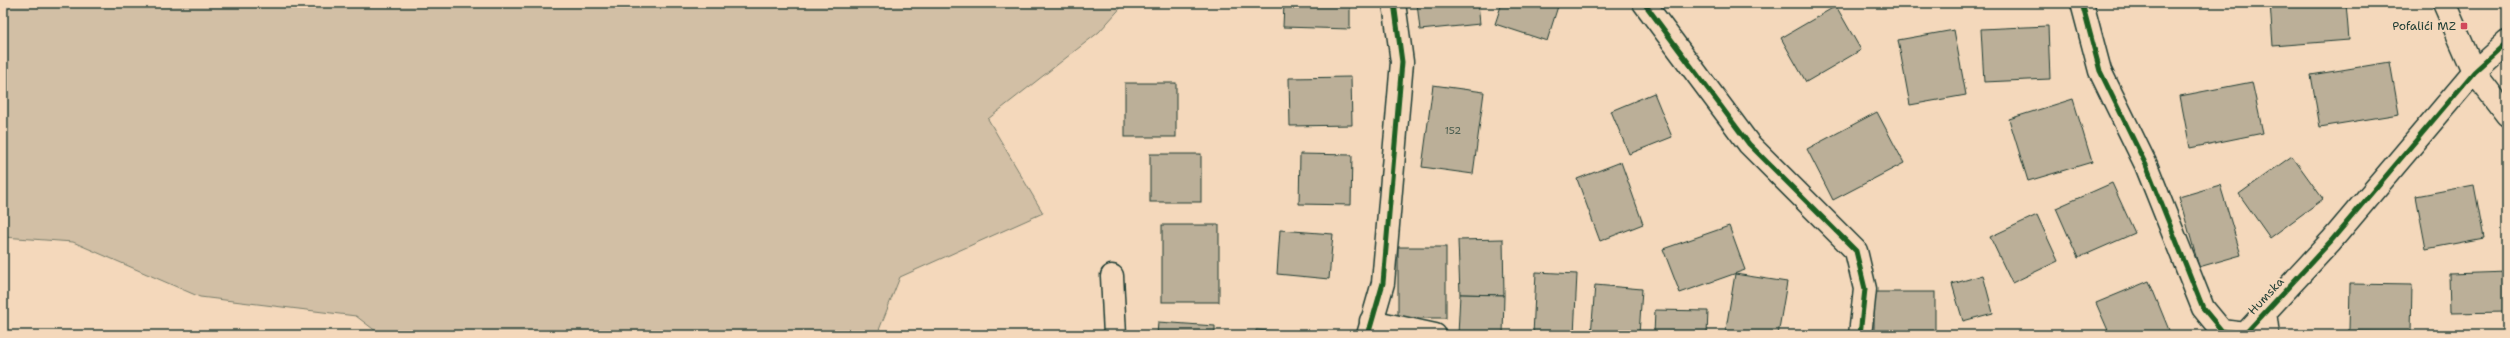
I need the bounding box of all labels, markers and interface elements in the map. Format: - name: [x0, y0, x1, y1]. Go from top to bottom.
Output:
- place label: Pofalići MZ: [2392, 18, 2456, 34]
- marker: Pofalići MZ: [2459, 21, 2469, 31]
- house number: 152: [1445, 124, 1461, 137]
- street label: Humska: [2245, 273, 2288, 318]

